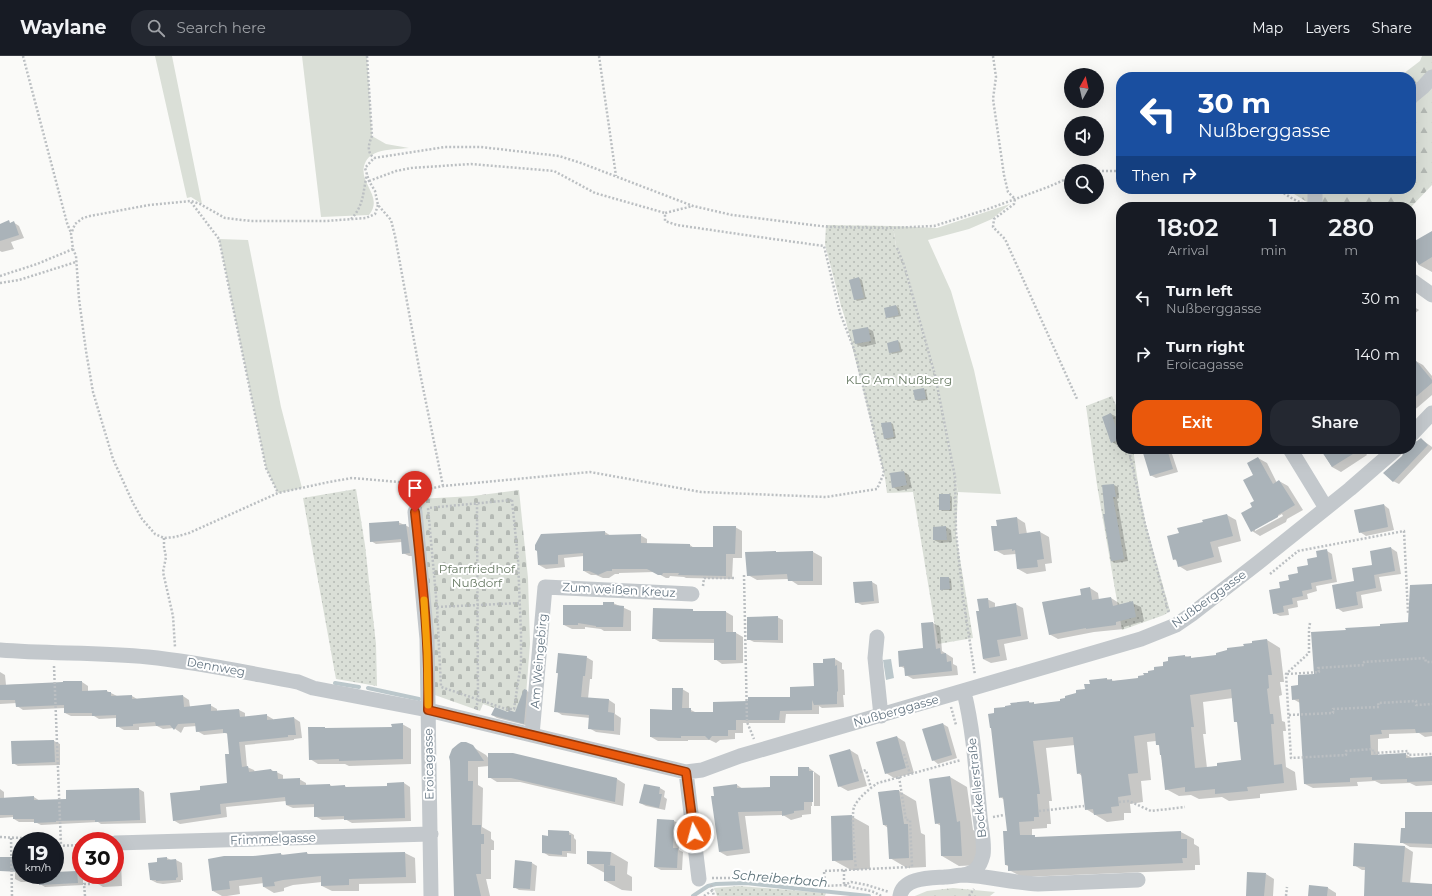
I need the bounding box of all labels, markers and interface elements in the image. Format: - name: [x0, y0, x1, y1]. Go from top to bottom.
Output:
- search box: [131, 10, 411, 46]
- text: Waylane: [20, 16, 107, 39]
- icon: search: [145, 17, 167, 39]
- text: Search here: [177, 18, 266, 37]
- text: Map: [1252, 19, 1283, 37]
- text: Layers: [1305, 19, 1350, 37]
- text: Share: [1372, 19, 1412, 37]
- north arrow: [1064, 68, 1104, 108]
- map controls: [1064, 68, 1104, 204]
- text: 30 m: [1198, 86, 1271, 120]
- icon: left: [1132, 88, 1184, 140]
- button: sound: [1064, 116, 1104, 156]
- text: Nußberggasse: [1198, 120, 1331, 142]
- button: search: [1064, 164, 1104, 204]
- icon: right: [1178, 164, 1200, 186]
- text: Then: [1132, 166, 1170, 185]
- text: 18:02: [1158, 213, 1219, 242]
- text: 1: [1269, 213, 1278, 242]
- text: 280: [1328, 213, 1374, 242]
- text: Arrival: [1168, 242, 1209, 258]
- text: min: [1260, 242, 1287, 258]
- text: m: [1344, 242, 1358, 258]
- text: Turn left: [1166, 281, 1233, 300]
- icon: left: [1132, 287, 1154, 309]
- text: 30 m: [1362, 289, 1400, 308]
- text: Nußberggasse: [1166, 300, 1262, 316]
- text: Turn right: [1166, 337, 1245, 356]
- icon: right: [1132, 343, 1154, 365]
- text: 140 m: [1355, 345, 1400, 364]
- text: Eroicagasse: [1166, 356, 1244, 372]
- park label: KLG Am Nußberg: [846, 372, 952, 387]
- button: Exit: [1132, 400, 1262, 446]
- button: Share: [1270, 400, 1400, 446]
- pin: [398, 471, 432, 512]
- icon: arrive: [404, 477, 426, 499]
- park label: Pfarrfriedhof Nußdorf: [439, 561, 516, 590]
- street label: Nußberggasse: [1169, 567, 1249, 631]
- street label: Zum weißen Kreuz: [562, 579, 676, 600]
- street label: Am Weingebirg: [527, 613, 550, 709]
- street label: Dennweg: [186, 654, 246, 679]
- street label: Nußberggasse: [851, 691, 940, 730]
- street label: Eroicagasse: [420, 728, 437, 800]
- street label: Bockkellerstraße: [964, 737, 989, 839]
- position arrow: [673, 812, 715, 854]
- street label: Frimmelgasse: [230, 830, 316, 847]
- speed limit sign: 30: [72, 832, 124, 884]
- text: 19: [28, 841, 48, 865]
- text: km/h: [25, 861, 51, 874]
- water label: Schreiberbach: [732, 866, 828, 890]

